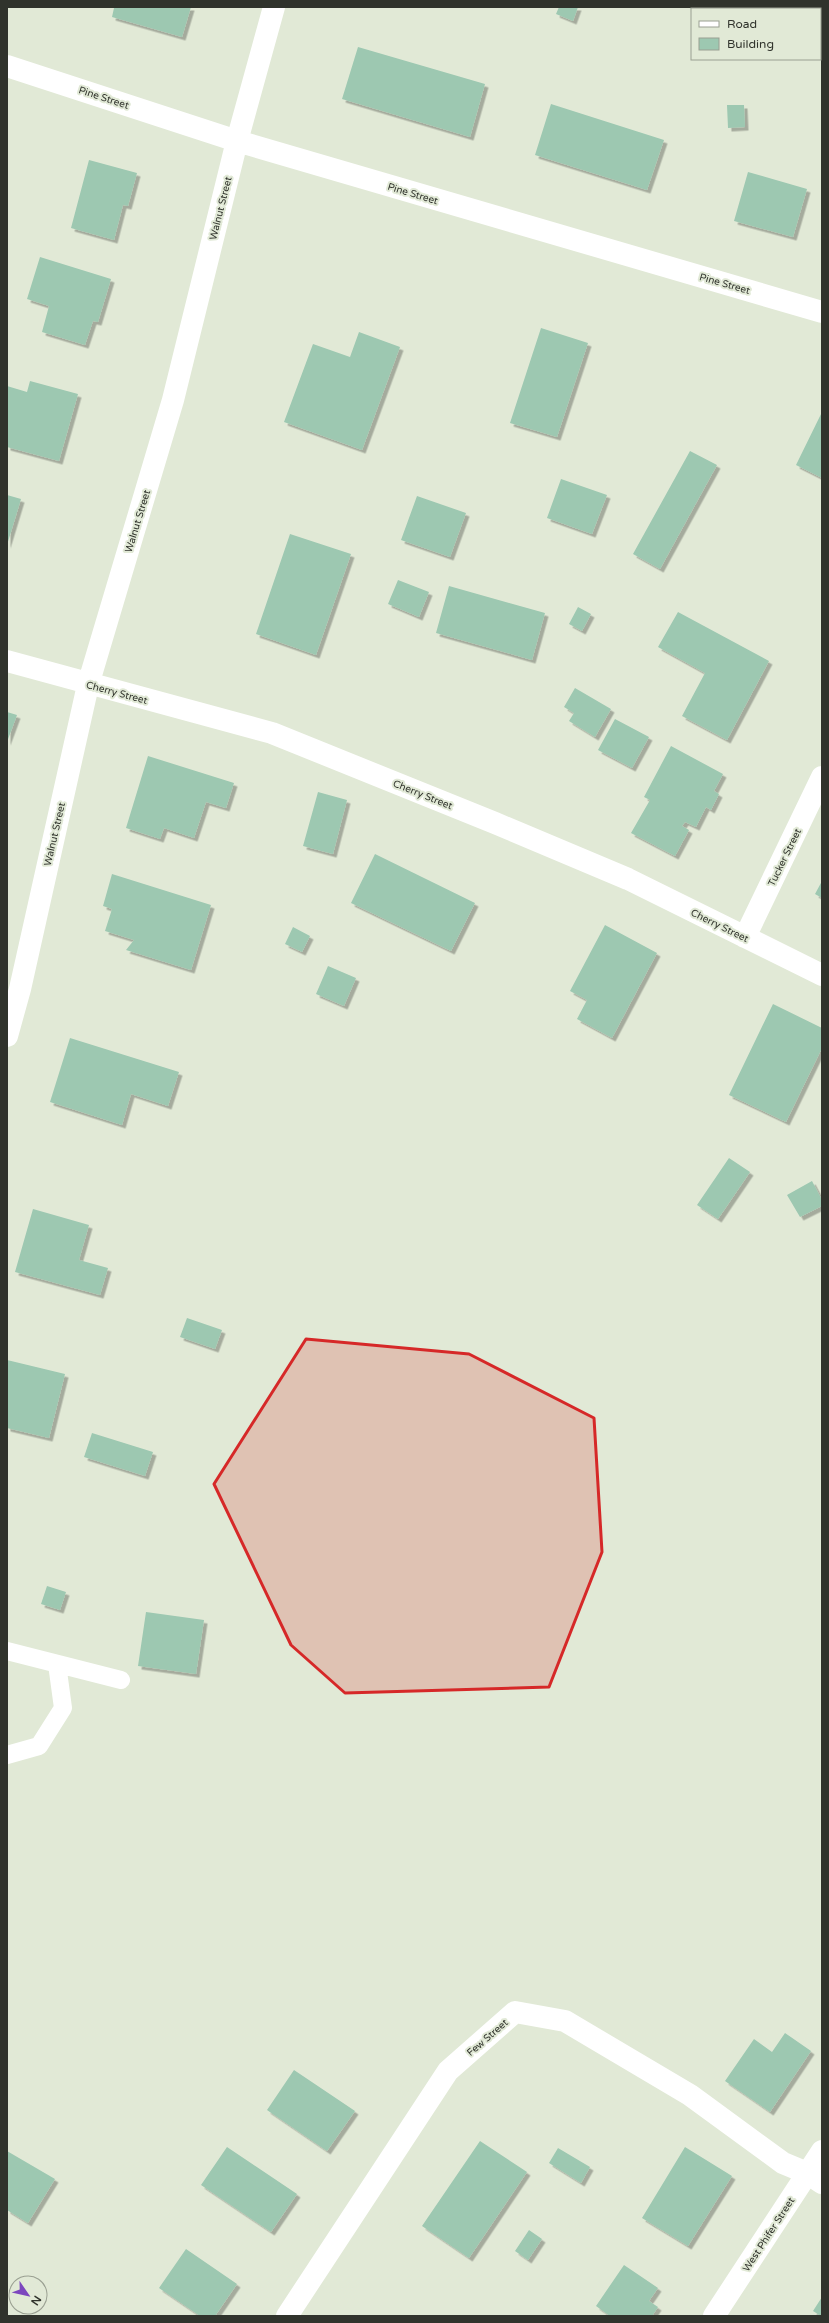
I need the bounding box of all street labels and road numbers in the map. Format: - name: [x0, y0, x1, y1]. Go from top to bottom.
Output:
- street label: Pine Street: [77, 84, 130, 112]
- street label: Walnut Street: [207, 175, 235, 241]
- street label: Pine Street: [386, 181, 440, 207]
- street label: Pine Street: [698, 271, 752, 297]
- street label: Walnut Street: [123, 488, 153, 554]
- street label: Cherry Street: [85, 679, 149, 707]
- street label: Cherry Street: [391, 778, 454, 812]
- street label: Walnut Street: [42, 801, 68, 867]
- street label: Tucker Street: [766, 826, 804, 888]
- street label: Cherry Street: [689, 907, 751, 945]
- street label: Few Street: [465, 2017, 511, 2059]
- street label: West Phifer Street: [740, 2195, 797, 2274]

